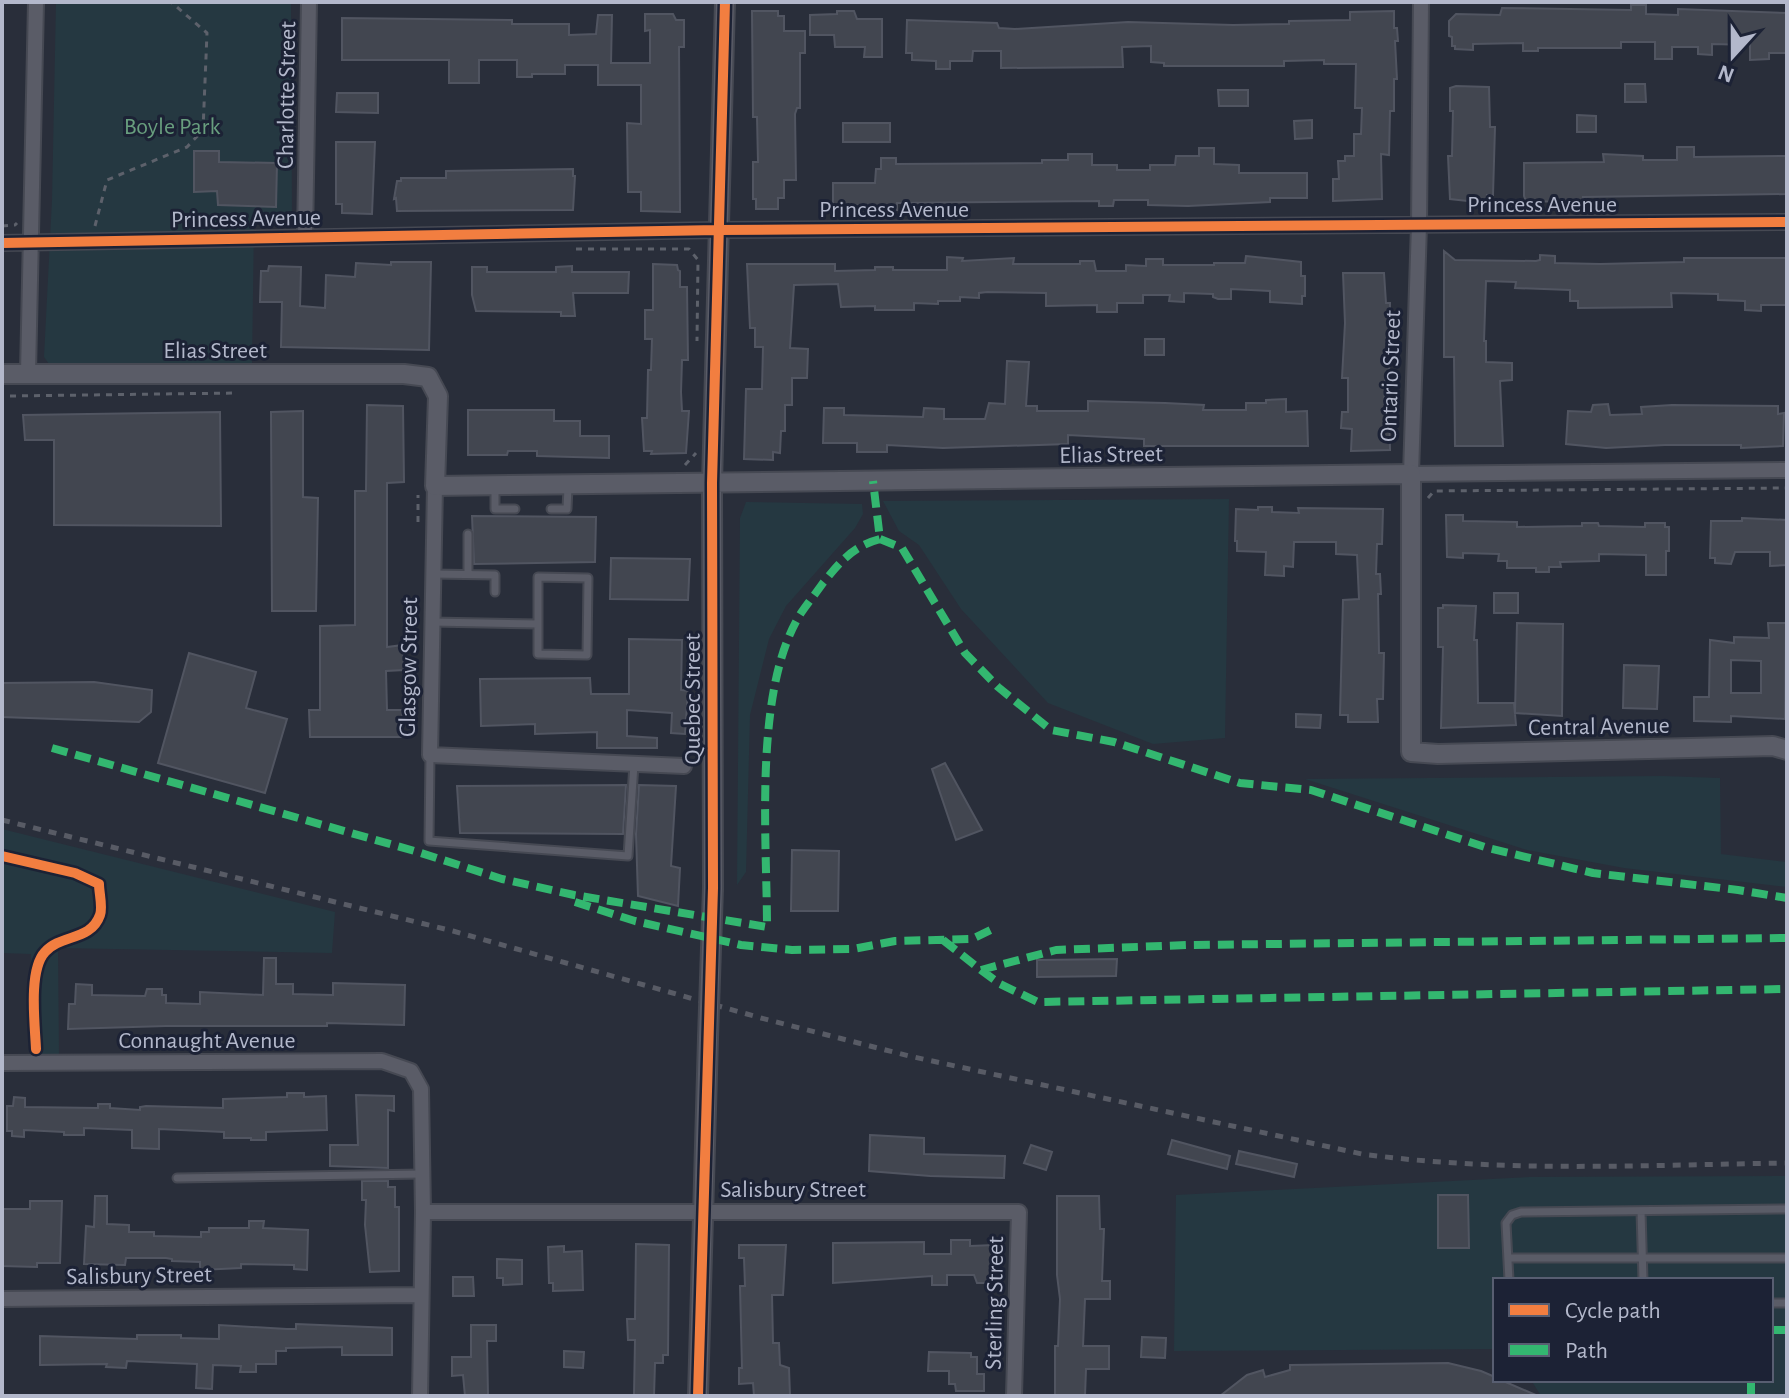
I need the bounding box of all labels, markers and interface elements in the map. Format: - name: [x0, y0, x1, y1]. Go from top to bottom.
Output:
- north arrow: [1693, 16, 1773, 96]
- street label: Charlotte Street: [274, 21, 300, 169]
- text: N: [1715, 61, 1737, 87]
- park label: Boyle Park: [124, 115, 220, 139]
- street label: Princess Avenue: [1467, 193, 1617, 217]
- street label: Princess Avenue: [819, 198, 969, 222]
- street label: Princess Avenue: [171, 206, 321, 232]
- street label: Ontario Street: [1377, 309, 1405, 442]
- street label: Elias Street: [163, 339, 267, 363]
- street label: Elias Street: [1059, 442, 1163, 468]
- street label: Glasgow Street: [396, 597, 422, 737]
- street label: Quebec Street: [681, 633, 705, 765]
- street label: Central Avenue: [1528, 714, 1670, 740]
- street label: Connaught Avenue: [118, 1029, 296, 1053]
- street label: Salisbury Street: [720, 1178, 866, 1202]
- street label: Sterling Street: [982, 1236, 1008, 1370]
- street label: Salisbury Street: [66, 1263, 212, 1289]
- legend: [1493, 1278, 1773, 1382]
- text: Cycle path: [1565, 1299, 1661, 1323]
- text: Path: [1565, 1339, 1608, 1363]

